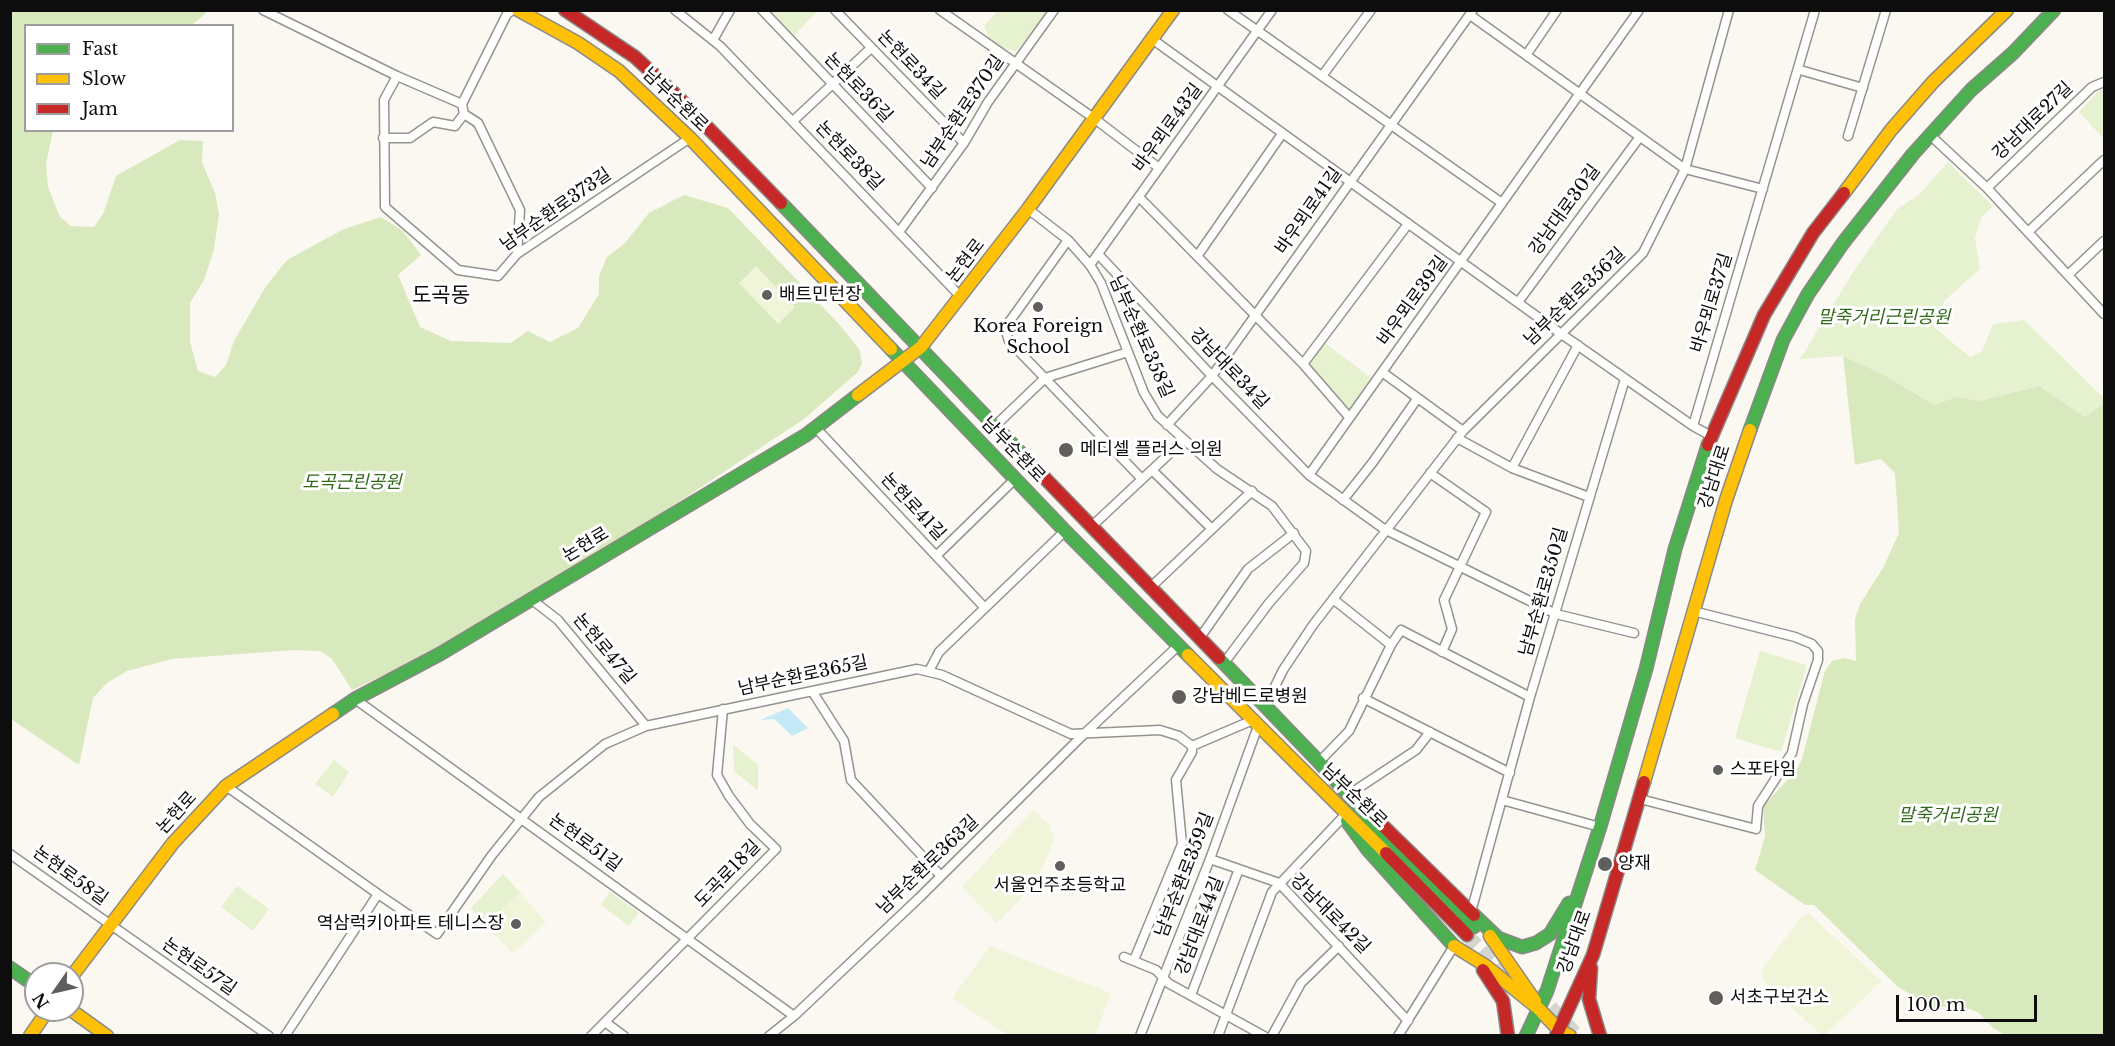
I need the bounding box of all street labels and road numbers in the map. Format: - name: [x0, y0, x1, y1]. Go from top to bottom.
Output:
- street label: 논현로34길: [873, 26, 949, 104]
- street label: 논현로36길: [819, 49, 897, 127]
- street label: 남부순환로370길: [917, 51, 1009, 173]
- street label: 남부순환로: [638, 63, 712, 137]
- street label: 강남대로27길: [1988, 77, 2078, 165]
- street label: 바우뫼로43길: [1129, 79, 1207, 177]
- street label: 논현로38길: [811, 117, 887, 195]
- street label: 강남대로30길: [1525, 160, 1605, 260]
- street label: 바우뫼로41길: [1271, 163, 1347, 259]
- street label: 남부순환로373길: [496, 164, 616, 256]
- street label: 논현로: [942, 235, 990, 287]
- street label: 남부순환로356길: [1520, 243, 1630, 351]
- street label: 바우뫼로37길: [1687, 251, 1737, 355]
- street label: 바우뫼로39길: [1373, 252, 1453, 350]
- street label: 남부순환로358길: [1104, 273, 1178, 401]
- street label: 강남대로34길: [1185, 324, 1273, 414]
- street label: 남부순환로: [976, 413, 1050, 487]
- street label: 강남대로: [1694, 442, 1736, 512]
- street label: 논현로41길: [876, 469, 950, 545]
- street label: 논현로: [559, 523, 613, 567]
- street label: 남부순환로350길: [1515, 525, 1573, 659]
- street label: 논현로47길: [568, 609, 640, 689]
- street label: 남부순환로365길: [736, 652, 870, 700]
- street label: 남부순환로: [1317, 759, 1391, 833]
- street label: 논현로: [152, 787, 202, 839]
- street label: 논현로51길: [544, 809, 626, 877]
- street label: 남부순환로359길: [1151, 809, 1219, 941]
- street label: 남부순환로363길: [873, 811, 983, 919]
- street label: 도곡로18길: [691, 836, 765, 912]
- street label: 논현로58길: [28, 842, 112, 910]
- street label: 강남대로42길: [1285, 869, 1375, 959]
- street label: 강남대로44길: [1171, 874, 1229, 978]
- street label: 강남대로: [1554, 907, 1596, 977]
- street label: 논현로57길: [158, 934, 240, 1000]

